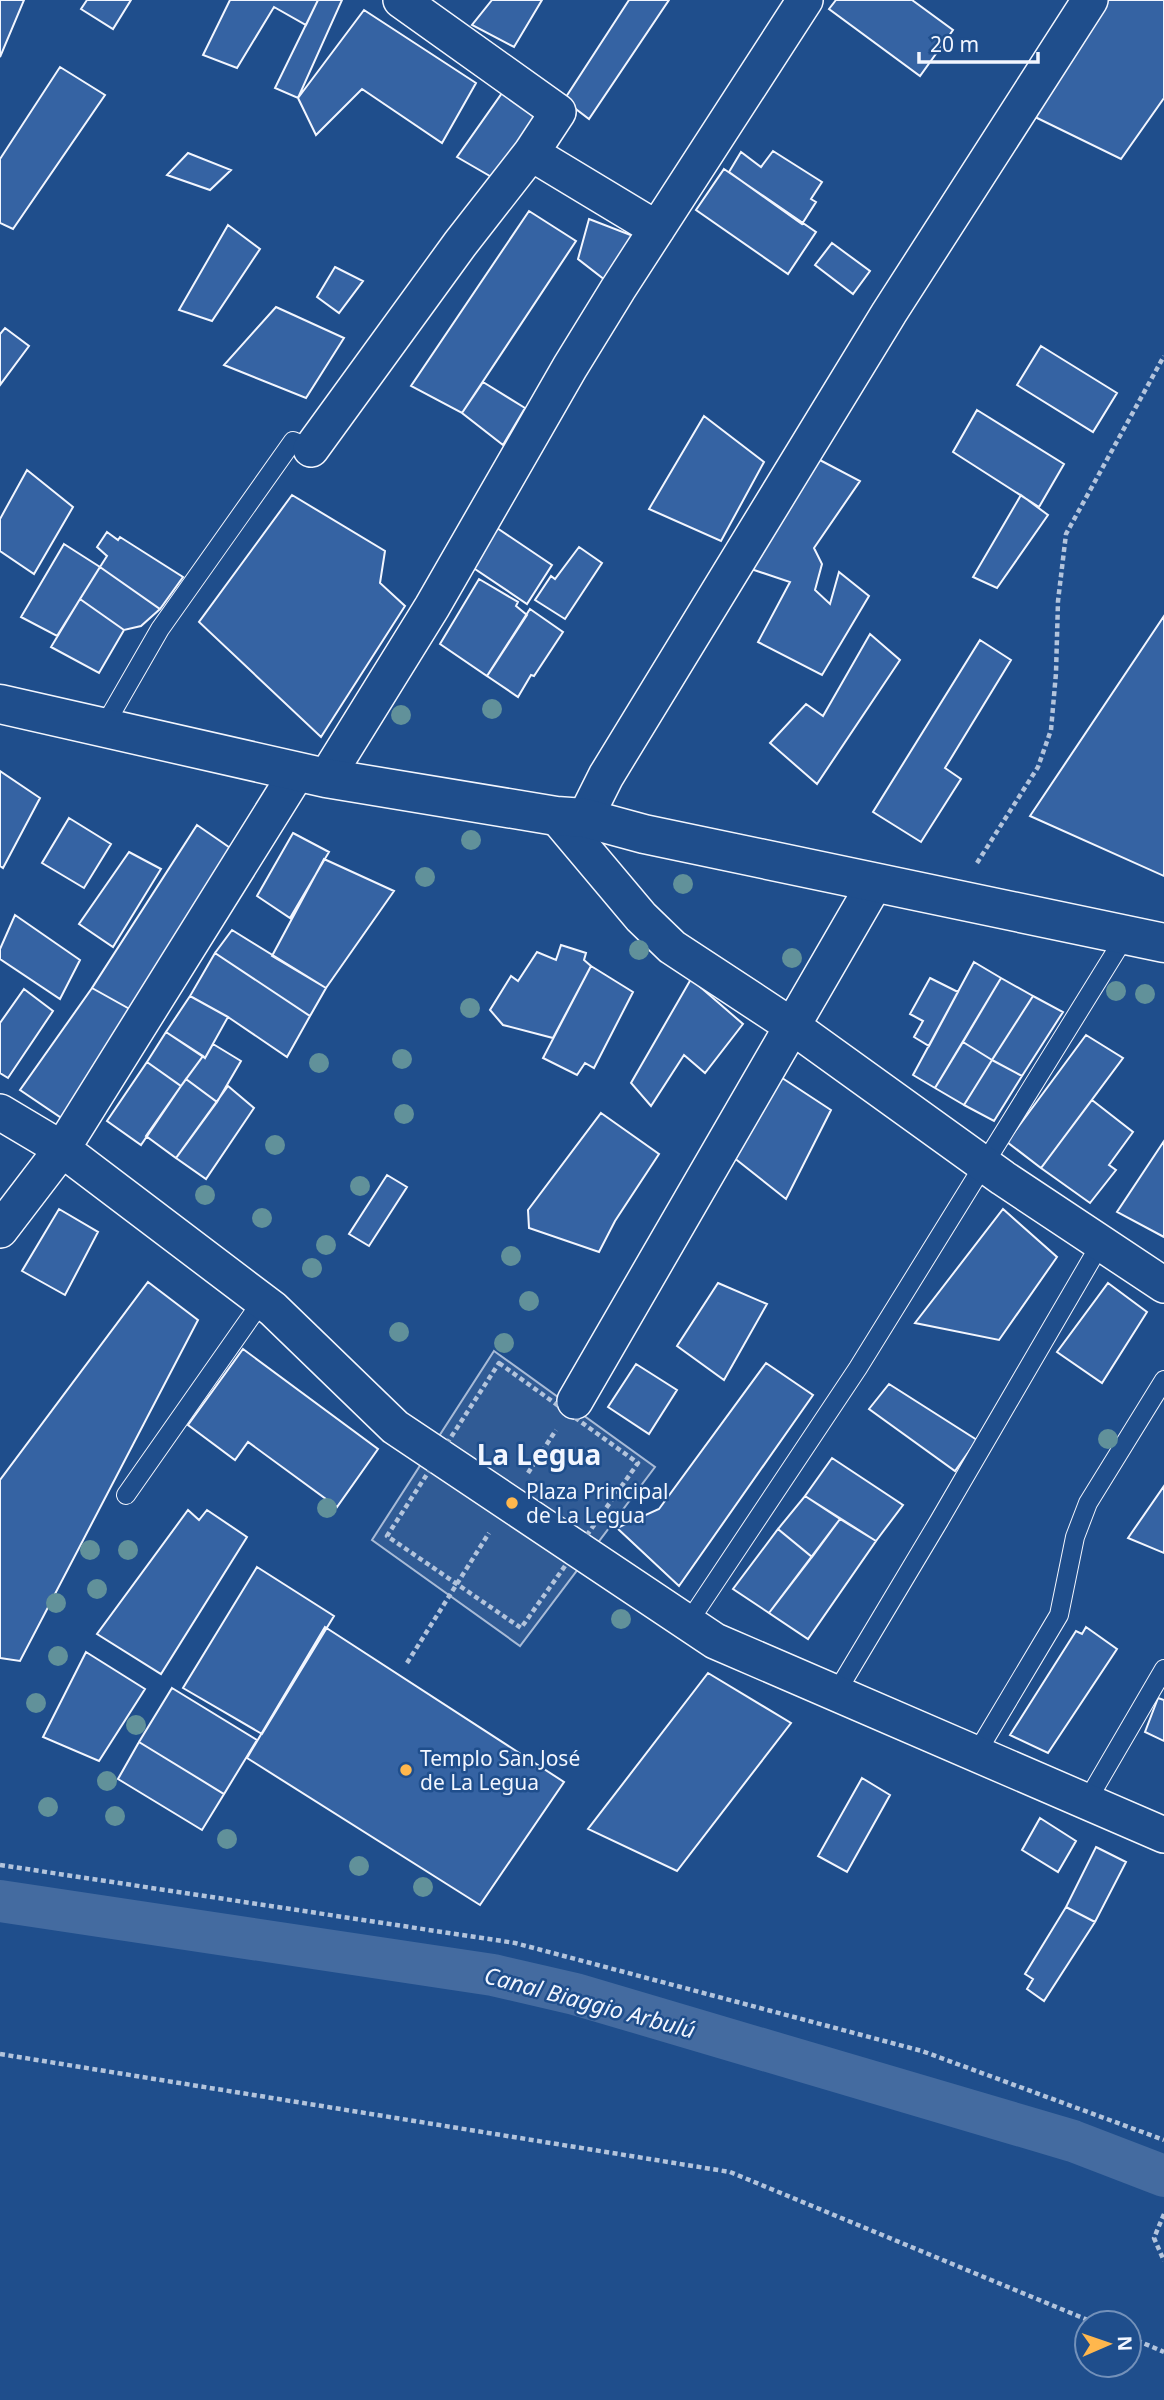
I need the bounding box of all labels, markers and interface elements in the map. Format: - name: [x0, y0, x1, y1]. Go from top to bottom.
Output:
- scale bar: [919, 21, 1038, 65]
- text: 20 m: [930, 30, 979, 58]
- district label: La Legua: [477, 1435, 601, 1473]
- place label: Plaza Principal de La Legua: [526, 1477, 668, 1529]
- marker: Plaza Principal de La Legua: [504, 1495, 520, 1511]
- place label: Templo San José de La Legua: [420, 1744, 580, 1796]
- marker: Templo San José de La Legua: [398, 1762, 414, 1778]
- water label: Canal Biaggio Arbulú: [481, 1958, 699, 2046]
- north arrow: [1073, 2309, 1143, 2379]
- text: N: [1112, 2335, 1138, 2352]

